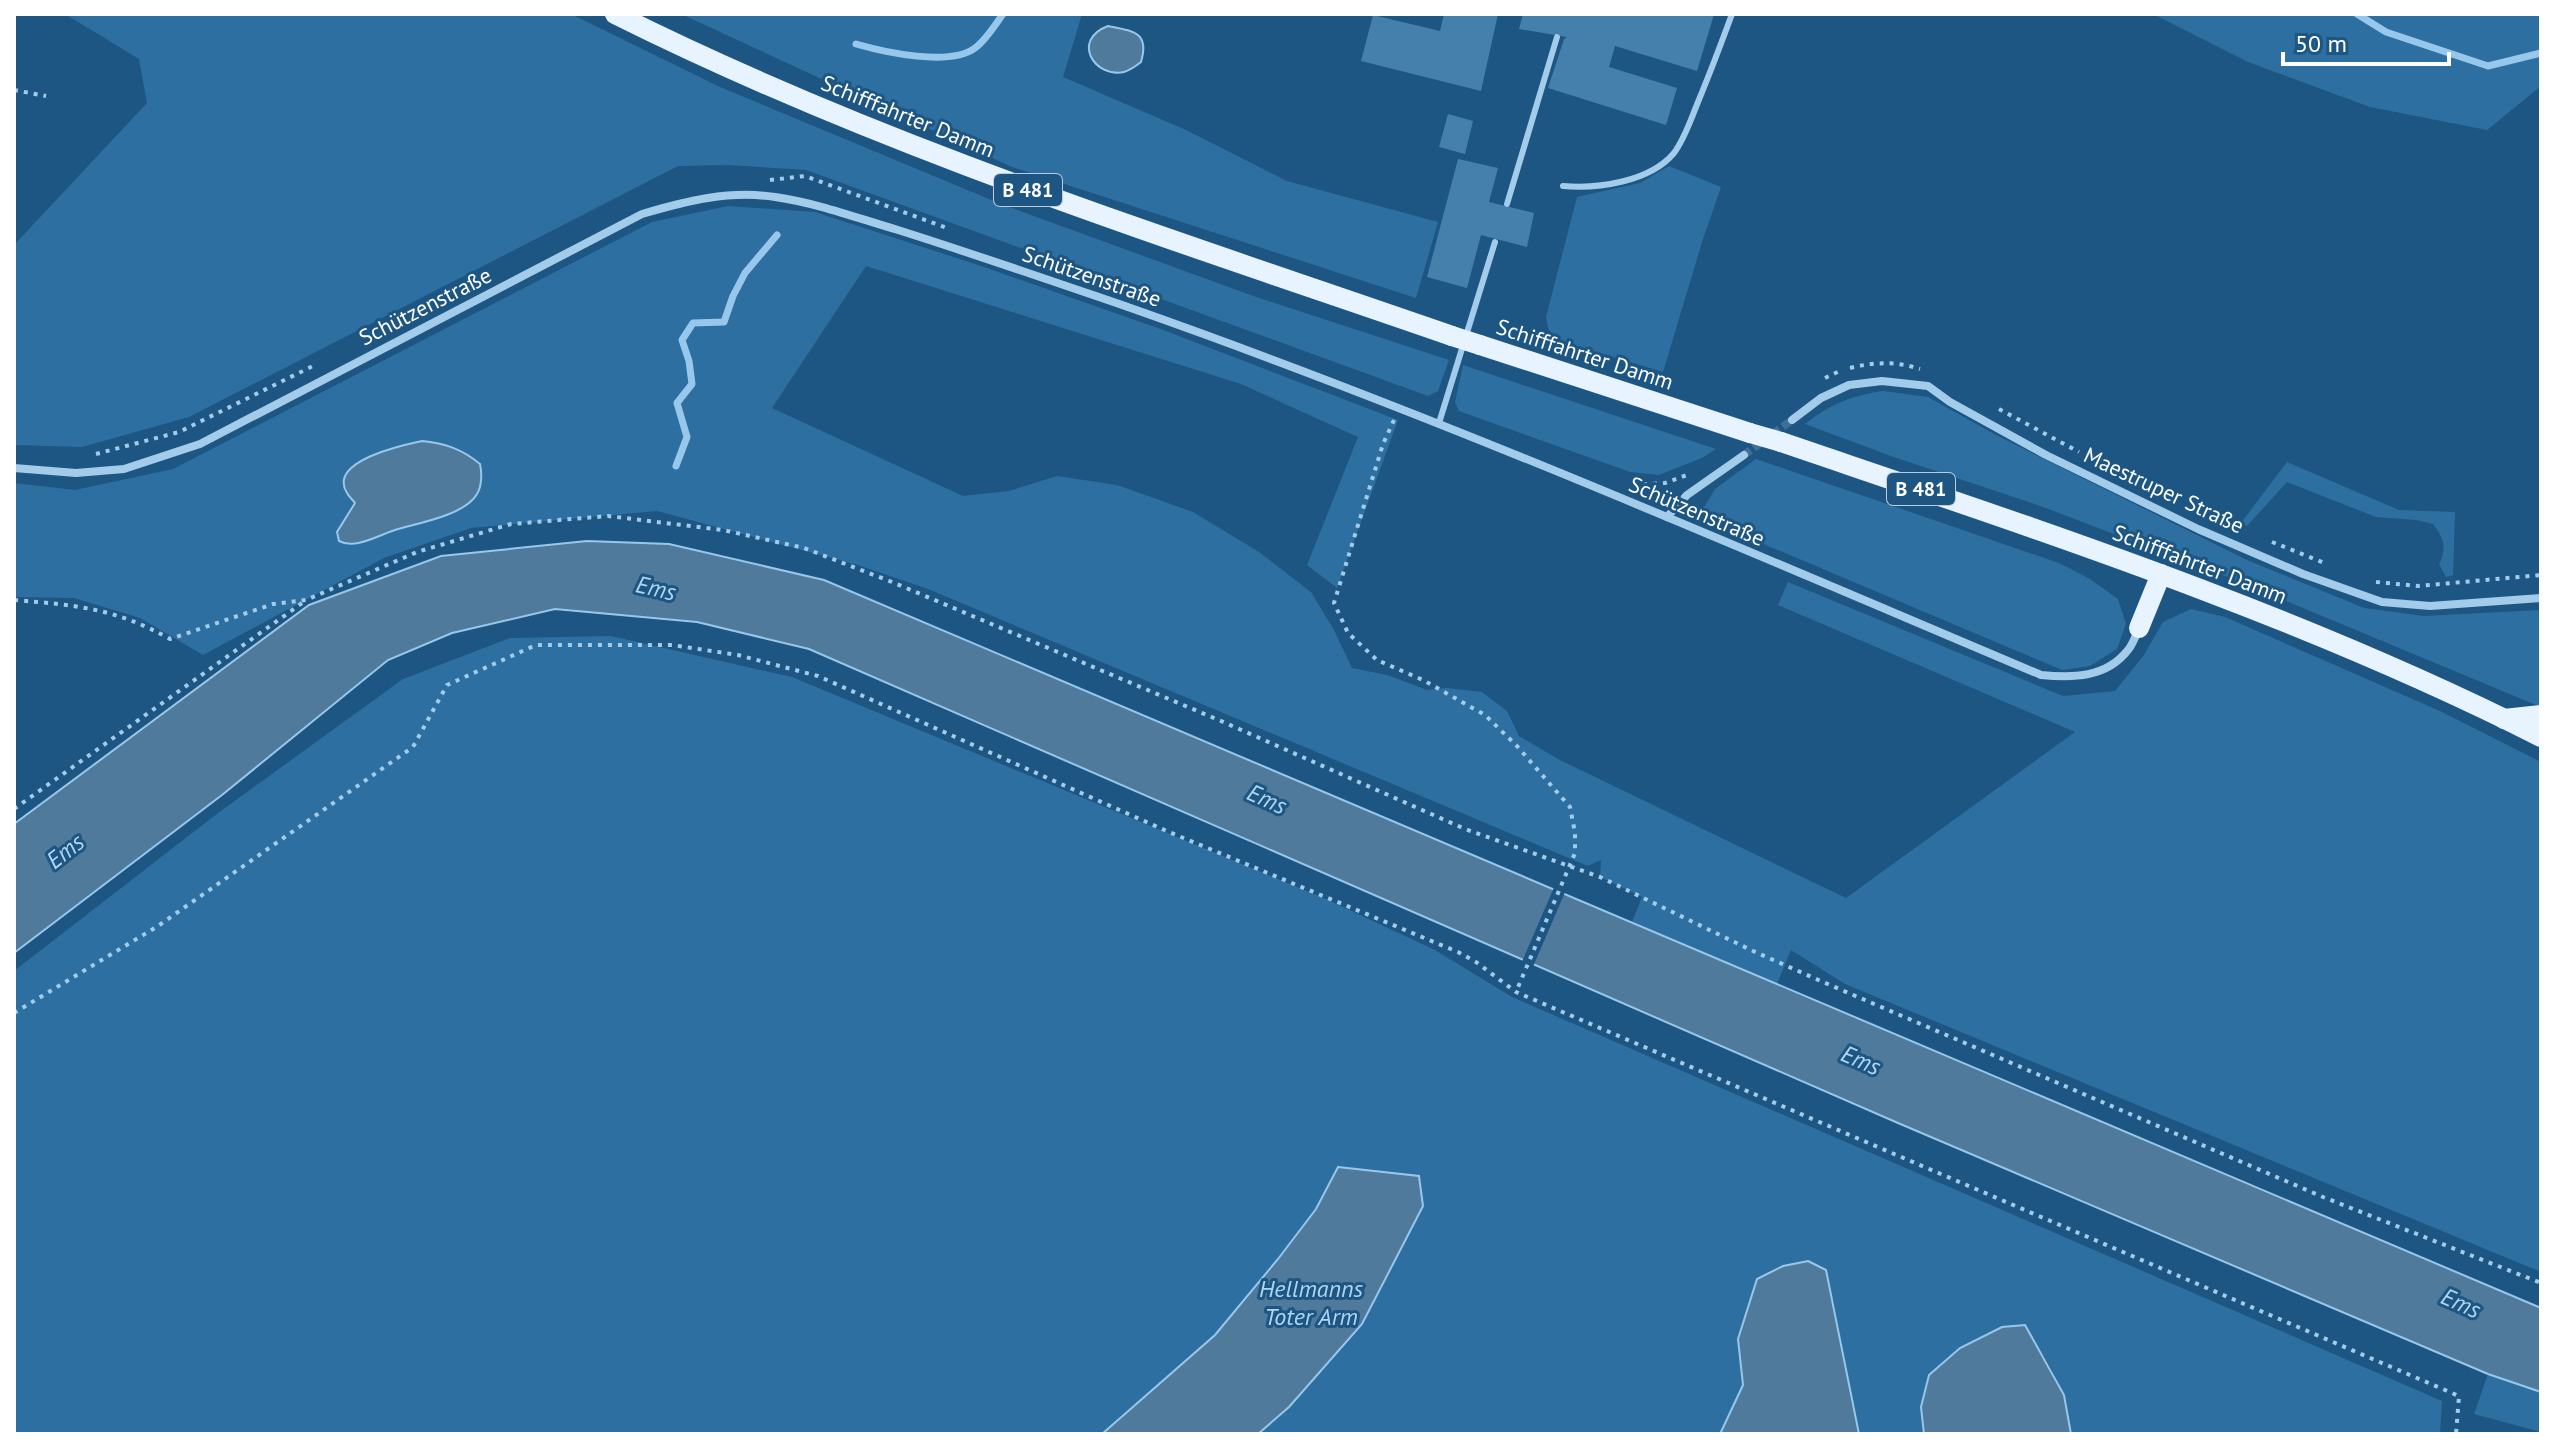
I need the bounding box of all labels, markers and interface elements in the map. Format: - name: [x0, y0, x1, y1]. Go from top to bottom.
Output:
- scale bar: [2283, 16, 2449, 66]
- text: 50 m: [2295, 28, 2347, 59]
- street label: Schifffahrter Damm: [817, 68, 999, 164]
- road number: B 481: [994, 174, 1062, 206]
- street label: Schützenstraße: [1019, 239, 1165, 313]
- street label: Schützenstraße: [354, 261, 496, 351]
- street label: Schifffahrter Damm: [1493, 312, 1677, 396]
- street label: Maestruper Straße: [2079, 441, 2249, 539]
- street label: Schützenstraße: [1625, 470, 1769, 552]
- road number: B 481: [1887, 473, 1955, 505]
- street label: Schifffahrter Damm: [2109, 518, 2291, 610]
- water label: Ems: [633, 568, 679, 608]
- water label: Ems: [1242, 777, 1292, 821]
- water label: Ems: [40, 826, 91, 876]
- water label: Ems: [1836, 1038, 1886, 1082]
- water label: Hellmanns Toter Arm: [1259, 1273, 1363, 1332]
- water label: Ems: [2436, 1281, 2486, 1325]

